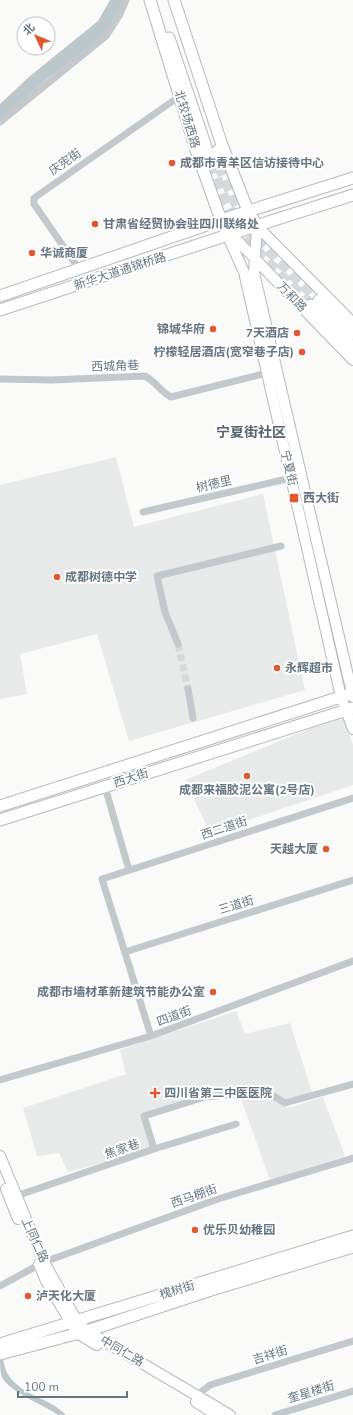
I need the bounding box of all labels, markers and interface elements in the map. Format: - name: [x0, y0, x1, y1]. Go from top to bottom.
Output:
- north arrow: [16, 16, 56, 56]
- text: 北: [20, 20, 38, 39]
- street label: 北较场西路: [171, 88, 203, 150]
- street label: 庆宪街: [46, 145, 84, 179]
- place label: 成都市青羊区信访接待中心: [180, 155, 324, 171]
- marker: 成都市青羊区信访接待中心: [167, 158, 177, 168]
- place label: 甘肃省经贸协会驻四川联络处: [103, 216, 259, 232]
- marker: 甘肃省经贸协会驻四川联络处: [90, 219, 100, 229]
- place label: 华诚商厦: [40, 245, 88, 261]
- marker: 华诚商厦: [27, 248, 37, 258]
- street label: 新华大道通锦桥路: [72, 249, 168, 293]
- street label: 万和路: [274, 278, 310, 316]
- place label: 锦城华府: [157, 321, 205, 337]
- marker: 锦城华府: [208, 324, 218, 334]
- place label: 7天酒店: [246, 325, 289, 341]
- marker: 7天酒店: [292, 328, 302, 338]
- place label: 柠檬轻居酒店(宽窄巷子店): [153, 344, 294, 360]
- marker: 柠檬轻居酒店(宽窄巷子店): [297, 347, 307, 357]
- street label: 西城角巷: [91, 357, 139, 375]
- district label: 宁夏街社区: [216, 423, 286, 442]
- street label: 宁夏街: [277, 449, 301, 487]
- street label: 树德里: [195, 472, 233, 496]
- place label: 西大街: [303, 490, 339, 506]
- marker: 西大街: [288, 492, 300, 504]
- place label: 成都树德中学: [65, 569, 137, 585]
- marker: 成都树德中学: [52, 572, 62, 582]
- place label: 永辉超市: [285, 660, 333, 676]
- marker: 永辉超市: [272, 663, 282, 673]
- street label: 西大街: [111, 765, 151, 791]
- marker: 成都来福胶泥公寓(2号店): [242, 771, 252, 781]
- place label: 成都来福胶泥公寓(2号店): [179, 782, 315, 798]
- street label: 西二道街: [199, 813, 249, 843]
- place label: 天越大厦: [270, 841, 318, 857]
- marker: 天越大厦: [321, 844, 331, 854]
- street label: 三道街: [216, 892, 256, 918]
- place label: 成都市墙材革新建筑节能办公室: [37, 984, 205, 1000]
- marker: 成都市墙材革新建筑节能办公室: [208, 987, 218, 997]
- street label: 四道街: [154, 1002, 194, 1030]
- place label: 四川省第二中医医院: [164, 1085, 272, 1101]
- marker: 四川省第二中医医院: [149, 1087, 161, 1099]
- street label: 焦家巷: [102, 1136, 142, 1162]
- street label: 西马棚街: [169, 1181, 219, 1211]
- street label: 上同仁路: [18, 1215, 52, 1265]
- place label: 优乐贝幼稚园: [203, 1222, 275, 1238]
- marker: 优乐贝幼稚园: [190, 1225, 200, 1235]
- street label: 槐树街: [157, 1277, 197, 1303]
- place label: 泸天化大厦: [36, 1288, 96, 1304]
- marker: 泸天化大厦: [23, 1291, 33, 1301]
- street label: 中同仁路: [97, 1332, 147, 1370]
- street label: 吉祥街: [250, 1342, 290, 1368]
- scale bar: [18, 1373, 127, 1399]
- street label: 奎星楼街: [286, 1377, 336, 1407]
- text: 100 m: [24, 1379, 59, 1395]

